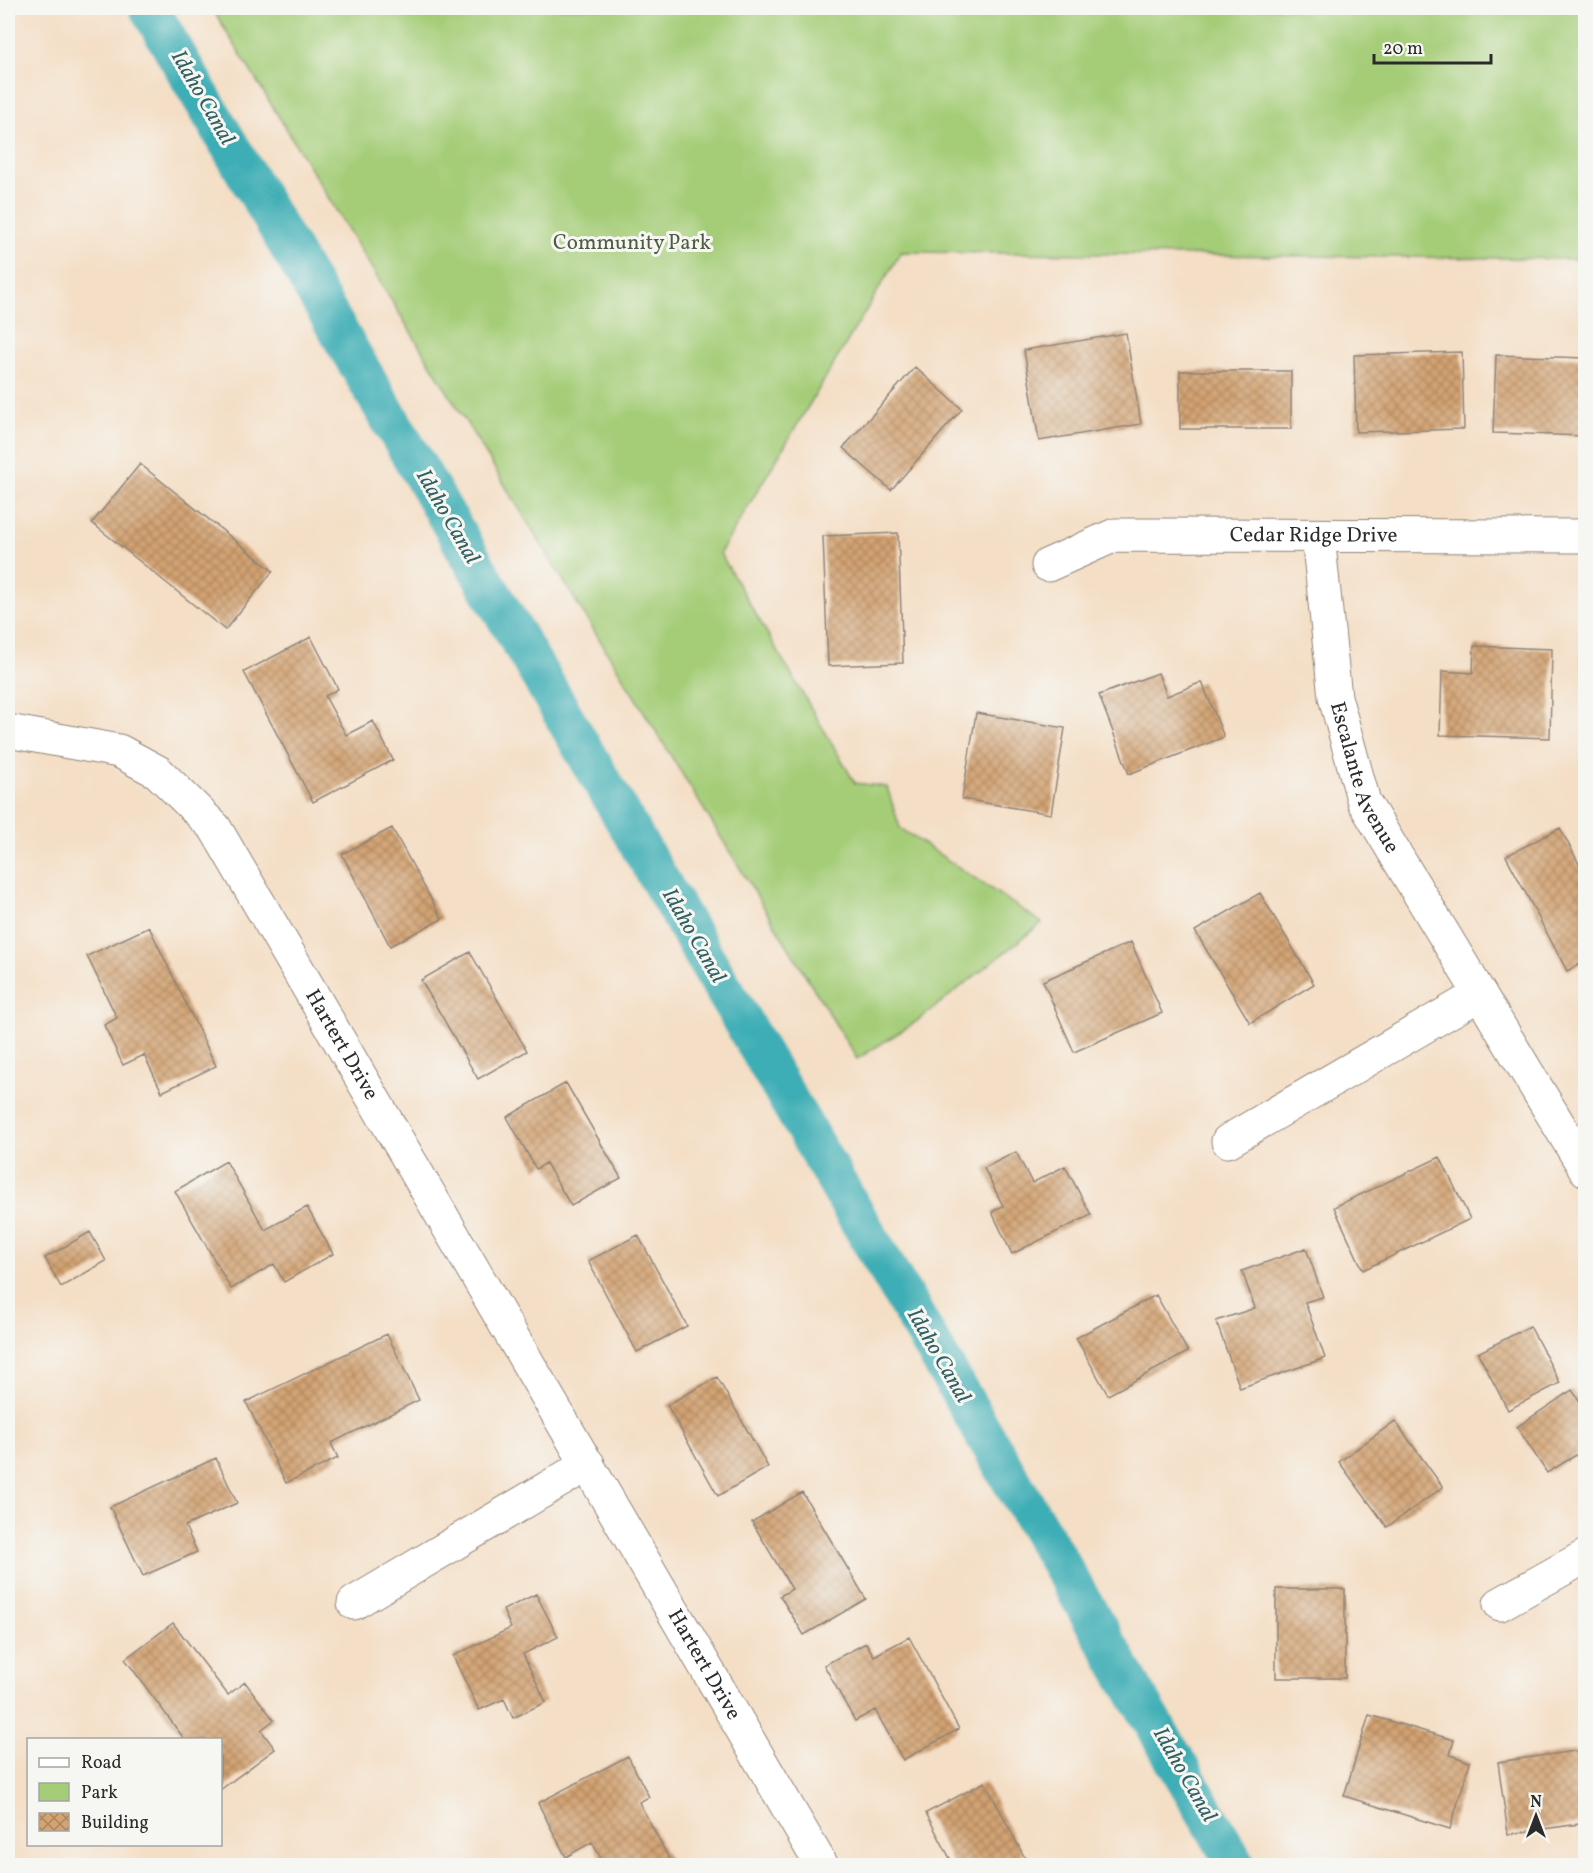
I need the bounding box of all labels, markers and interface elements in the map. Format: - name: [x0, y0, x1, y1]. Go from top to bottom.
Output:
- scale bar: [1374, 27, 1491, 65]
- text: 20 m: [1383, 37, 1423, 62]
- water label: Idaho Canal: [162, 45, 242, 152]
- park label: Community Park: [553, 229, 712, 258]
- water label: Idaho Canal: [407, 464, 487, 571]
- street label: Cedar Ridge Drive: [1230, 521, 1398, 550]
- street label: Escalante Avenue: [1323, 699, 1406, 859]
- water label: Idaho Canal: [653, 883, 733, 990]
- street label: Hartert Drive: [298, 984, 386, 1106]
- water label: Idaho Canal: [898, 1303, 978, 1410]
- street label: Hartert Drive: [660, 1604, 748, 1725]
- water label: Idaho Canal: [1144, 1722, 1224, 1829]
- legend: [27, 1738, 222, 1846]
- text: Road: [81, 1751, 122, 1776]
- text: Park: [81, 1781, 118, 1806]
- north arrow: [1506, 1786, 1566, 1846]
- text: N: [1530, 1792, 1542, 1814]
- text: Building: [81, 1811, 149, 1836]

